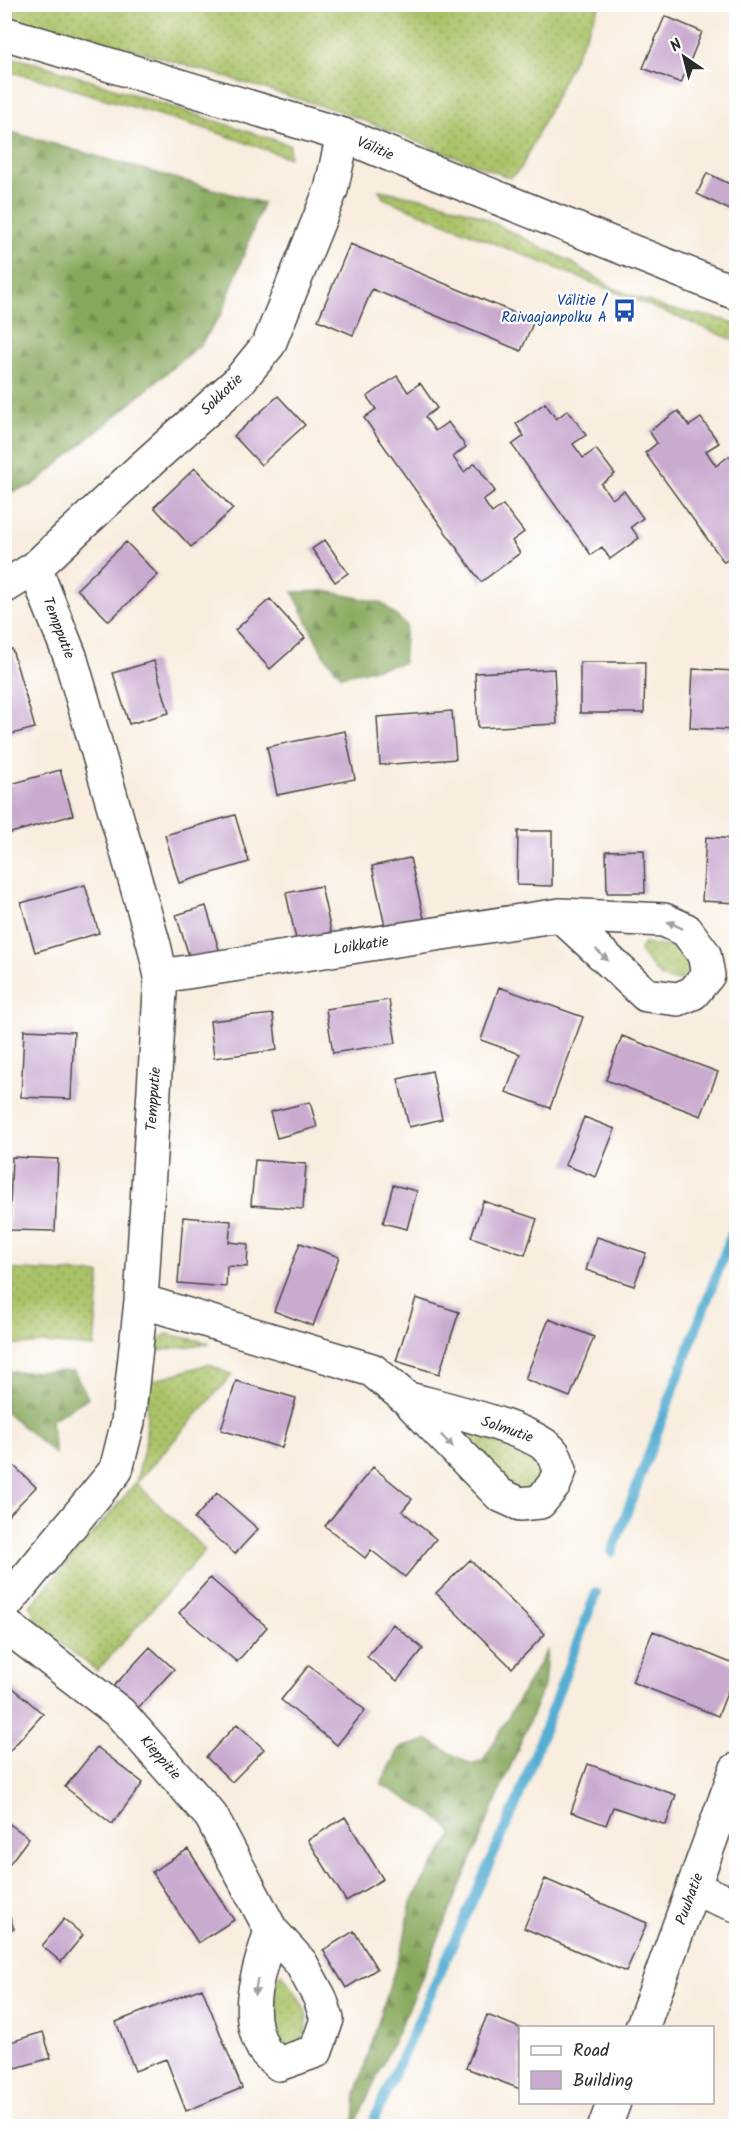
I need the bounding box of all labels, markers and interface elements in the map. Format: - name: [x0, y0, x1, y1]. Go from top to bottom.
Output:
- north arrow: [654, 27, 714, 87]
- text: N: [665, 33, 688, 59]
- street label: Välitie: [353, 130, 398, 168]
- place label: Välitie / Raivaajanpolku A: [501, 289, 609, 330]
- bus stop icon: Välitie / Raivaajanpolku A: [612, 297, 638, 323]
- street label: Sokkotie: [195, 368, 249, 422]
- street label: Tempputie: [35, 594, 81, 663]
- one-way arrow: [666, 920, 683, 929]
- street label: Loikkatie: [332, 930, 391, 962]
- one-way arrow: [595, 948, 609, 962]
- street label: Tempputie: [140, 1066, 168, 1132]
- street label: Solmutie: [478, 1410, 537, 1450]
- one-way arrow: [440, 1433, 454, 1448]
- street label: Kieppitie: [133, 1730, 187, 1786]
- street label: Puuhatie: [670, 1869, 711, 1928]
- one-way arrow: [251, 1977, 260, 1996]
- legend: [519, 2026, 714, 2104]
- text: Road: [573, 2037, 610, 2066]
- text: Building: [573, 2067, 633, 2096]

